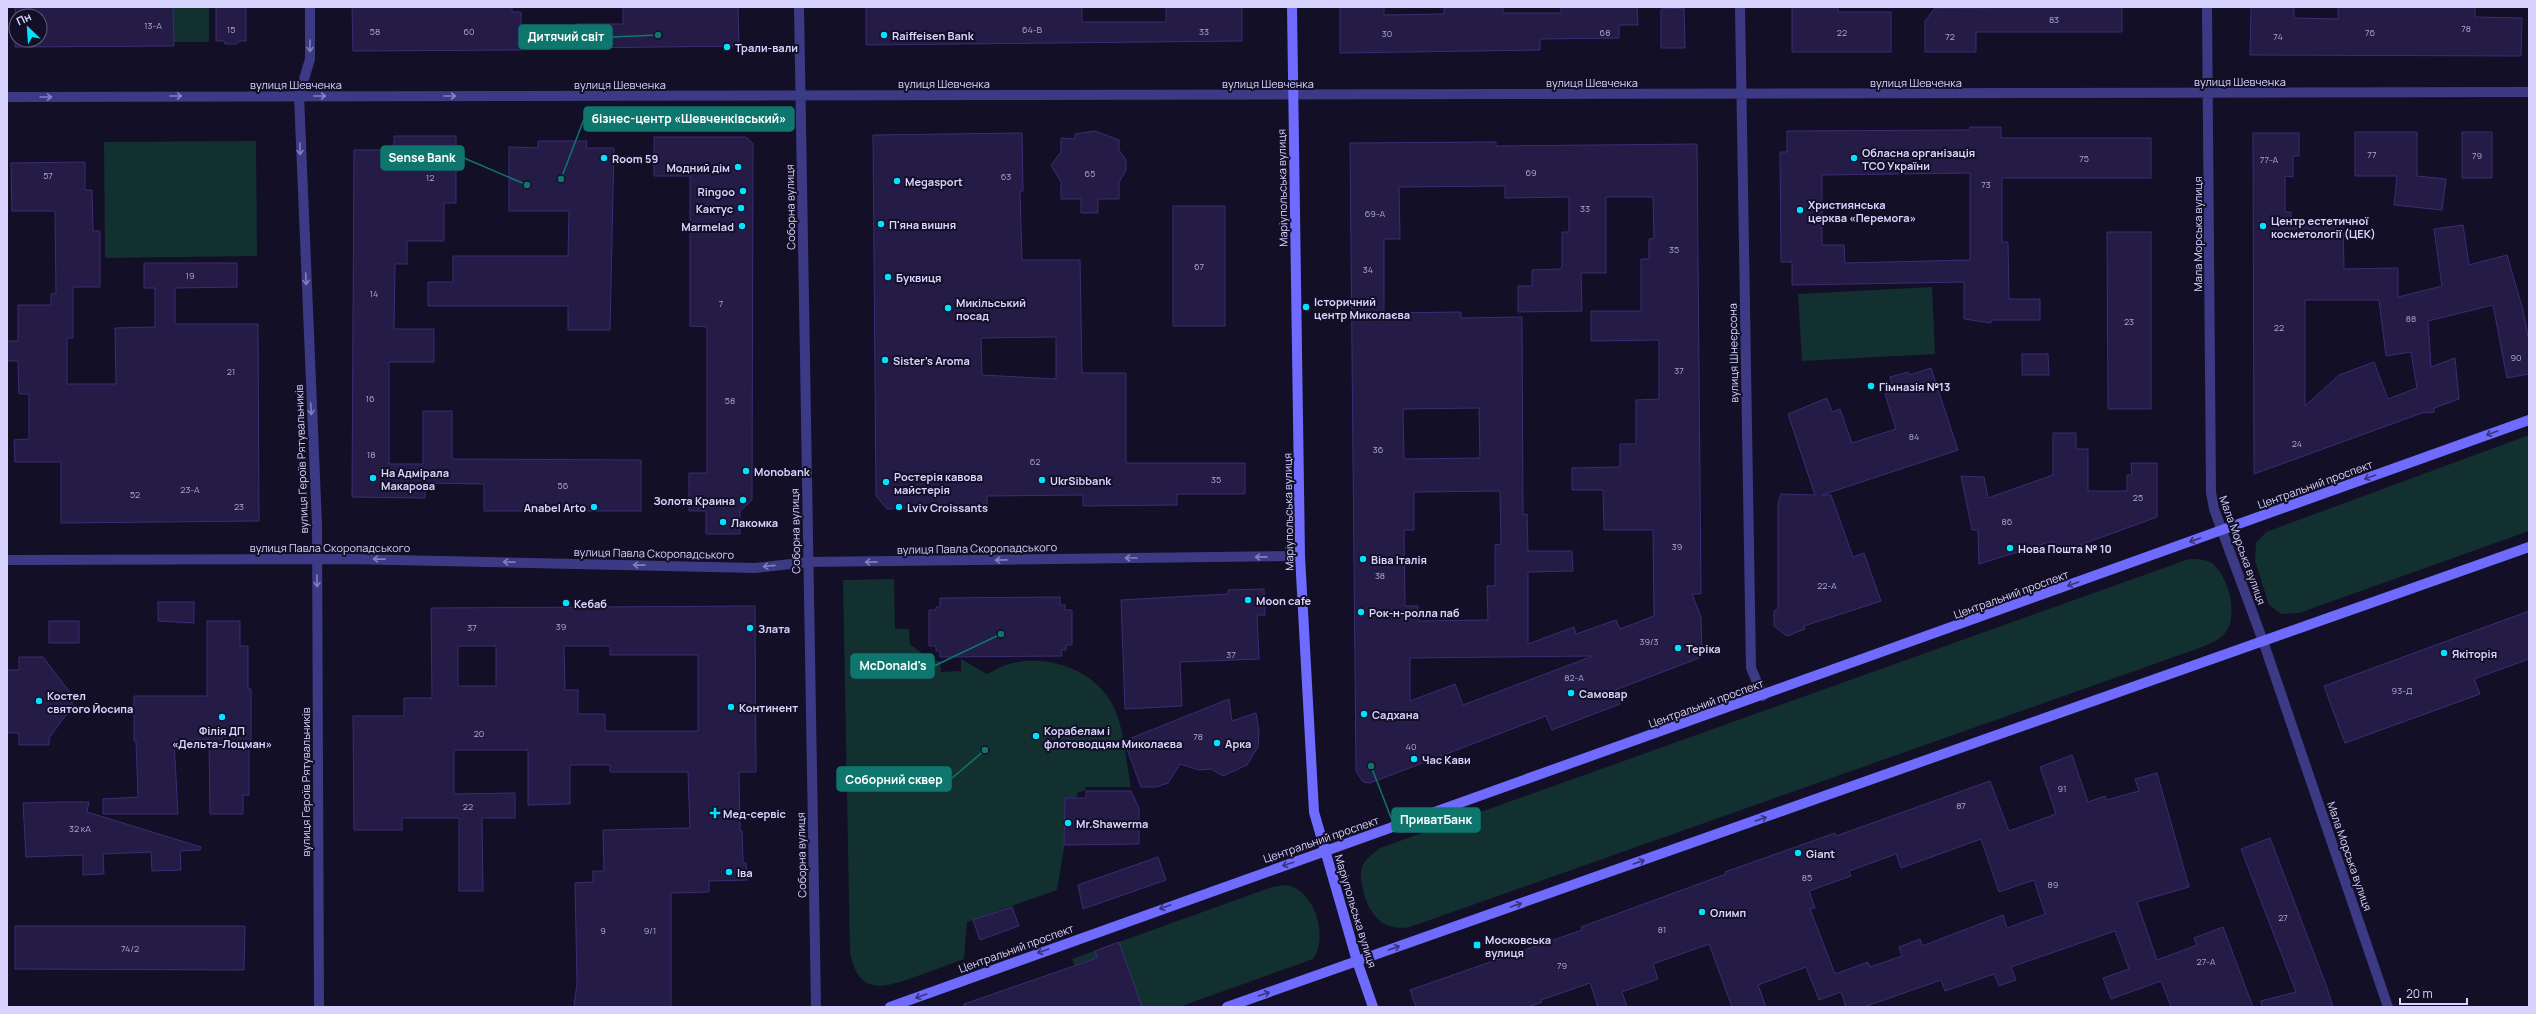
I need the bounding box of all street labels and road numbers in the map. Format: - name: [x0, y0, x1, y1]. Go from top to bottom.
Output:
- street label: вулиця Шевченка: [2194, 74, 2286, 89]
- street label: вулиця Шевченка: [1546, 75, 1638, 90]
- street label: вулиця Шевченка: [1870, 75, 1962, 90]
- street label: вулиця Шевченка: [898, 76, 990, 91]
- street label: вулиця Шевченка: [1222, 76, 1314, 91]
- street label: вулиця Шевченка: [250, 77, 342, 92]
- street label: вулиця Шевченка: [574, 77, 666, 92]
- street label: Маріупольська вулиця: [1273, 129, 1291, 247]
- street label: Соборна вулиця: [782, 164, 798, 250]
- street label: Мала Морська вулиця: [2190, 177, 2205, 291]
- street label: вулиця Шнеєрсона: [1725, 303, 1741, 403]
- street label: вулиця Героїв Рятувальників: [291, 384, 311, 534]
- street label: Маріупольська вулиця: [1279, 453, 1297, 571]
- street label: Центральний проспект: [2255, 456, 2375, 512]
- street label: Соборна вулиця: [787, 488, 803, 574]
- street label: Мала Морська вулиця: [2216, 493, 2270, 607]
- street label: вулиця Павла Скоропадського: [897, 539, 1058, 557]
- street label: вулиця Павла Скоропадського: [250, 540, 411, 555]
- street label: вулиця Павла Скоропадського: [574, 544, 735, 562]
- street label: Центральний проспект: [1951, 566, 2071, 622]
- street label: Центральний проспект: [1646, 675, 1766, 731]
- street label: вулиця Героїв Рятувальників: [298, 707, 313, 857]
- street label: Мала Морська вулиця: [2324, 799, 2376, 913]
- street label: Соборна вулиця: [793, 812, 809, 898]
- street label: Центральний проспект: [1261, 812, 1381, 866]
- street label: Маріупольська вулиця: [1332, 852, 1380, 970]
- street label: Центральний проспект: [956, 920, 1076, 976]

